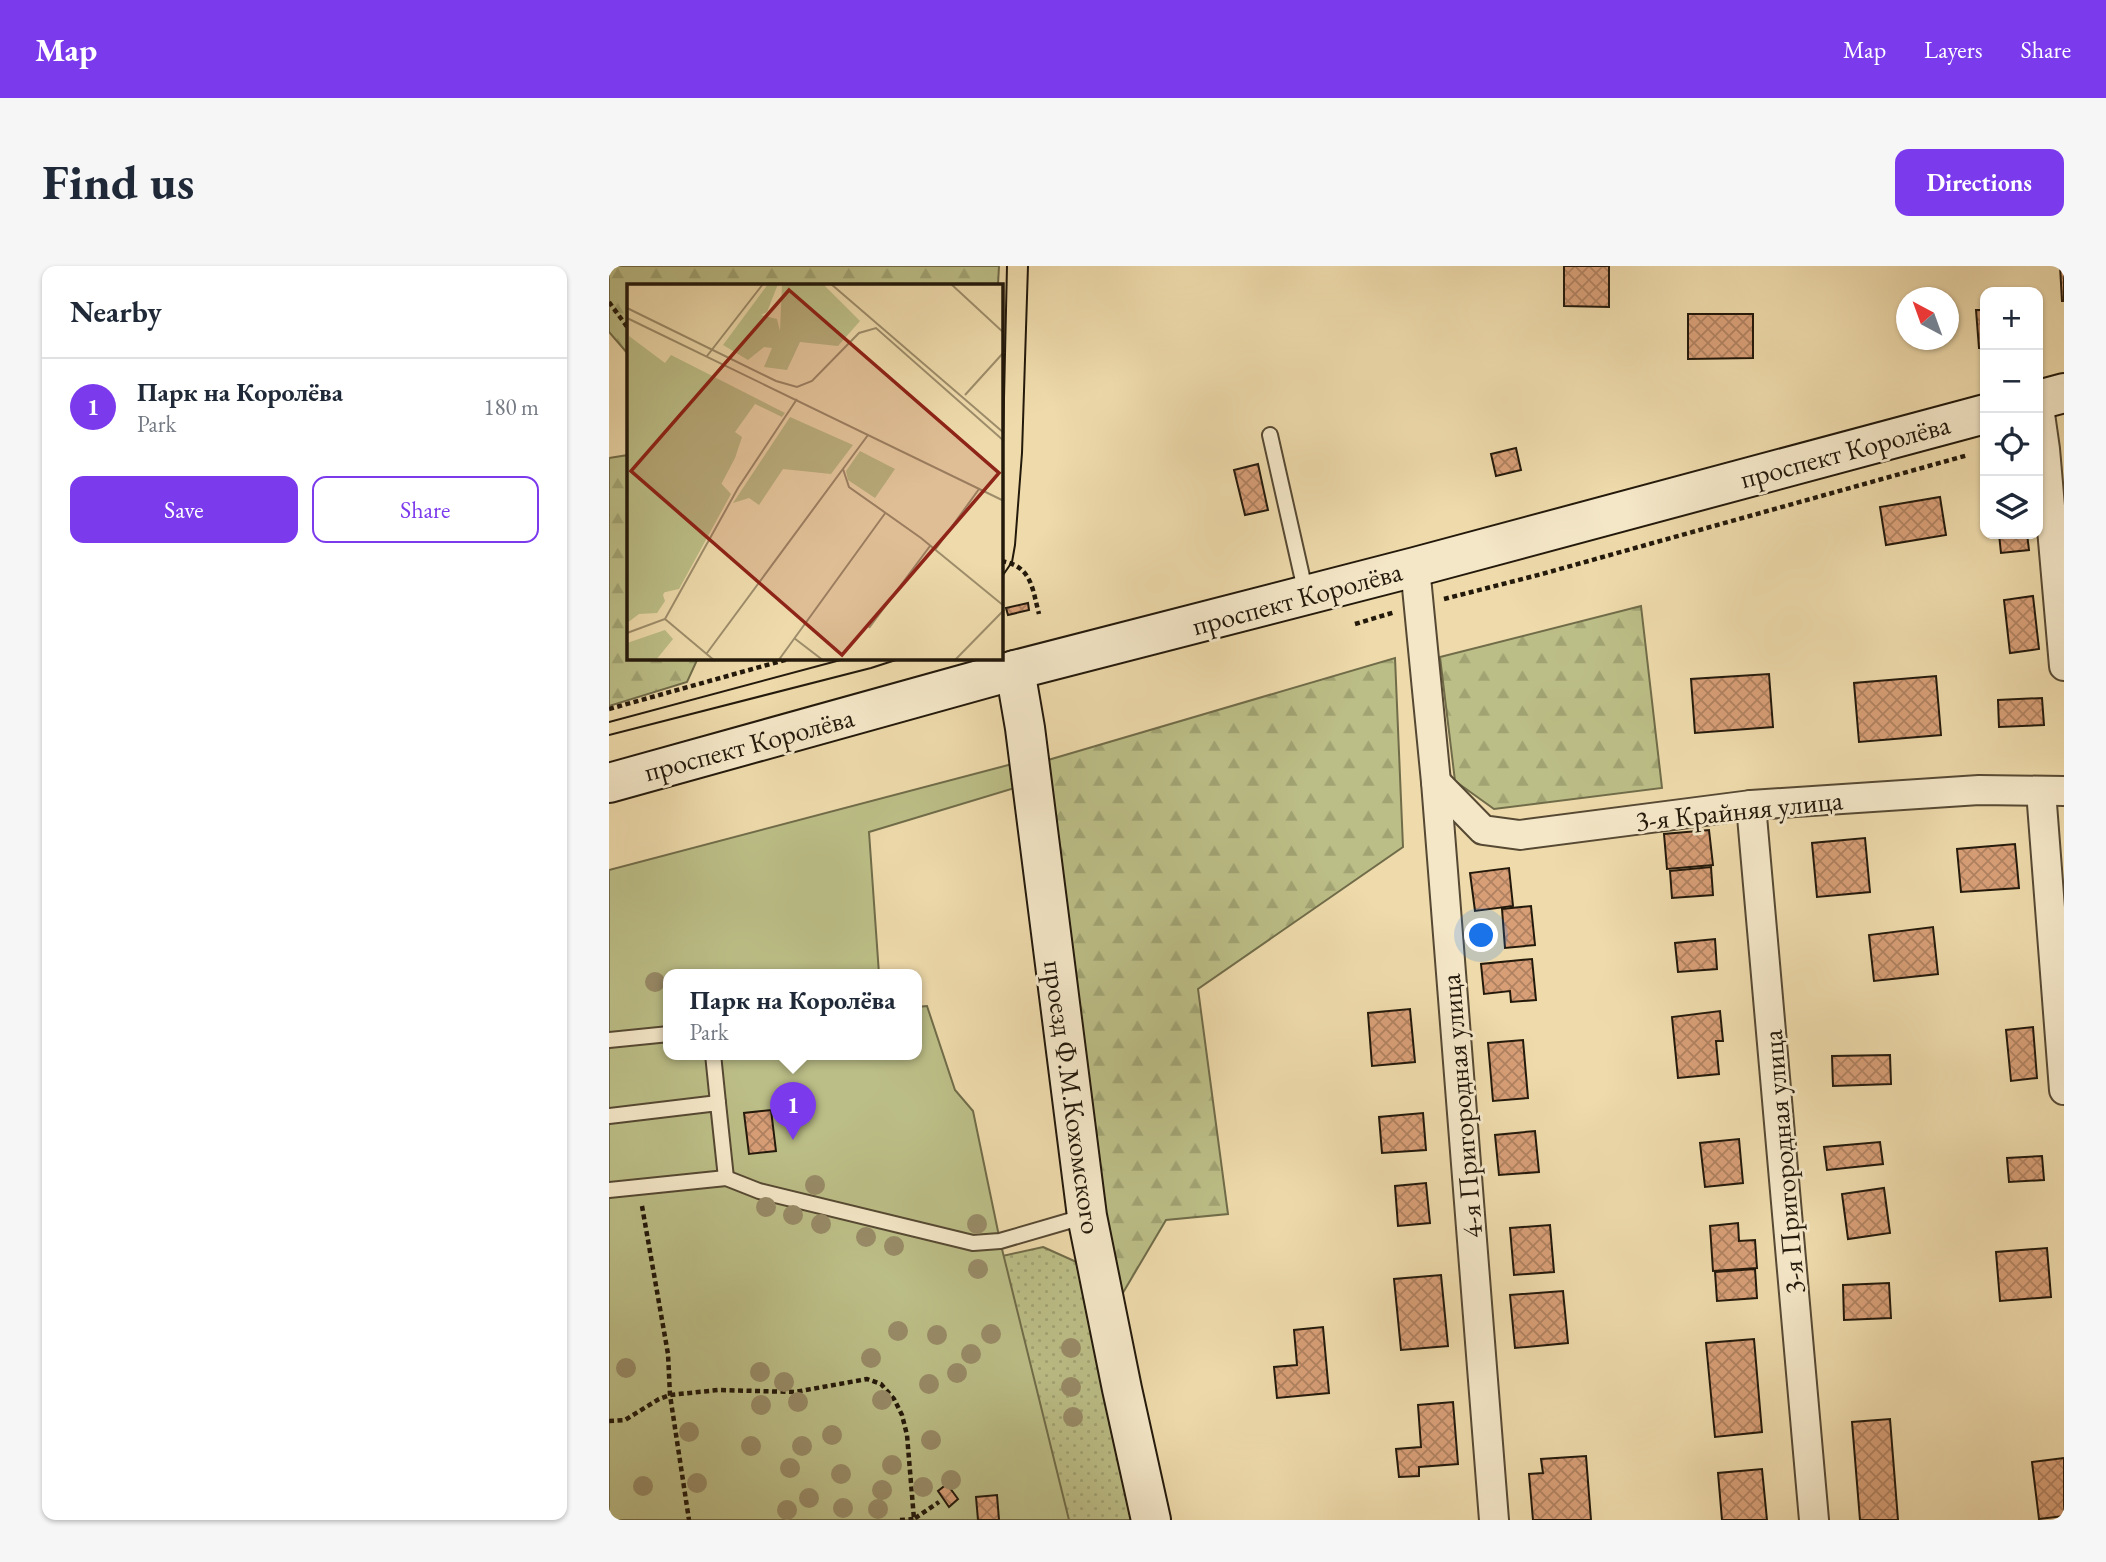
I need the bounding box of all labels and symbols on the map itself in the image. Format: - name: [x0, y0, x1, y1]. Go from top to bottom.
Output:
- inset map: [627, 284, 1003, 660]
- north arrow: [1896, 287, 1959, 350]
- street label: проспект Королёва: [1736, 405, 1955, 496]
- street label: проспект Королёва: [1188, 552, 1407, 643]
- street label: проспект Королёва: [640, 698, 859, 789]
- street label: 3-я Крайняя улица: [1634, 781, 1845, 839]
- your location: [1464, 918, 1498, 952]
- street label: проезд Ф.М.Кохомского: [1036, 958, 1110, 1236]
- street label: 4-я Пригородная улица: [1431, 972, 1490, 1240]
- street label: 3-я Пригородная улица: [1753, 1028, 1812, 1296]
- pin: 1: [770, 1082, 816, 1140]

